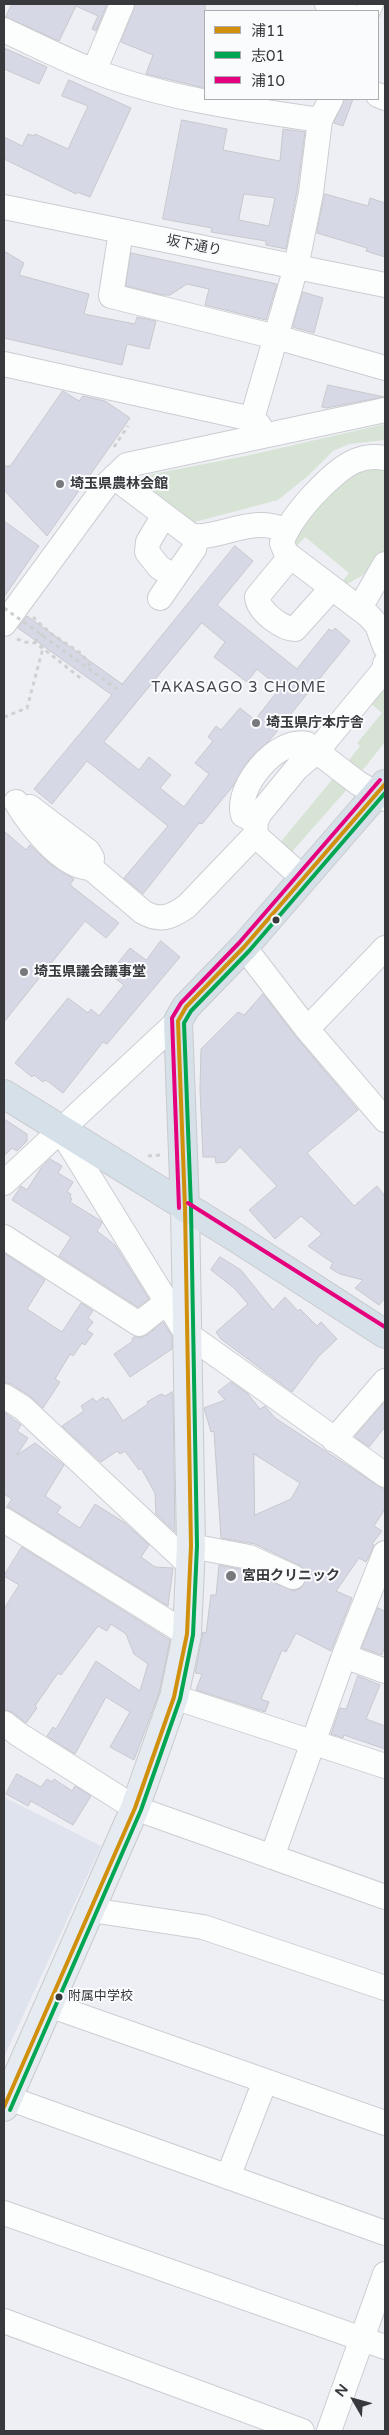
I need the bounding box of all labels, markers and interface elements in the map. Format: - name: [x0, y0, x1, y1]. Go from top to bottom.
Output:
- legend: [204, 10, 379, 100]
- text: 浦11: [251, 22, 285, 40]
- text: 志01: [251, 47, 285, 65]
- text: 浦10: [251, 72, 285, 90]
- street label: 坂下通り: [165, 232, 223, 260]
- place label: 埼玉県農林会館: [70, 476, 168, 492]
- marker: 埼玉県農林会館: [54, 478, 66, 490]
- district label: TAKASAGO 3 CHOME: [149, 679, 329, 697]
- place label: 埼玉県庁本庁舎: [266, 715, 364, 731]
- marker: 埼玉県庁本庁舎: [250, 717, 262, 729]
- unlabelled marker: [271, 915, 281, 925]
- place label: 埼玉県議会議事堂: [34, 964, 146, 980]
- marker: 埼玉県議会議事堂: [18, 966, 30, 978]
- place label: 宮田クリニック: [242, 1568, 340, 1584]
- marker: 宮田クリニック: [224, 1569, 238, 1583]
- place label: 附属中学校: [68, 1989, 133, 2005]
- marker: 附属中学校: [54, 1992, 64, 2002]
- north arrow: [329, 2375, 379, 2425]
- text: N: [332, 2381, 352, 2400]

